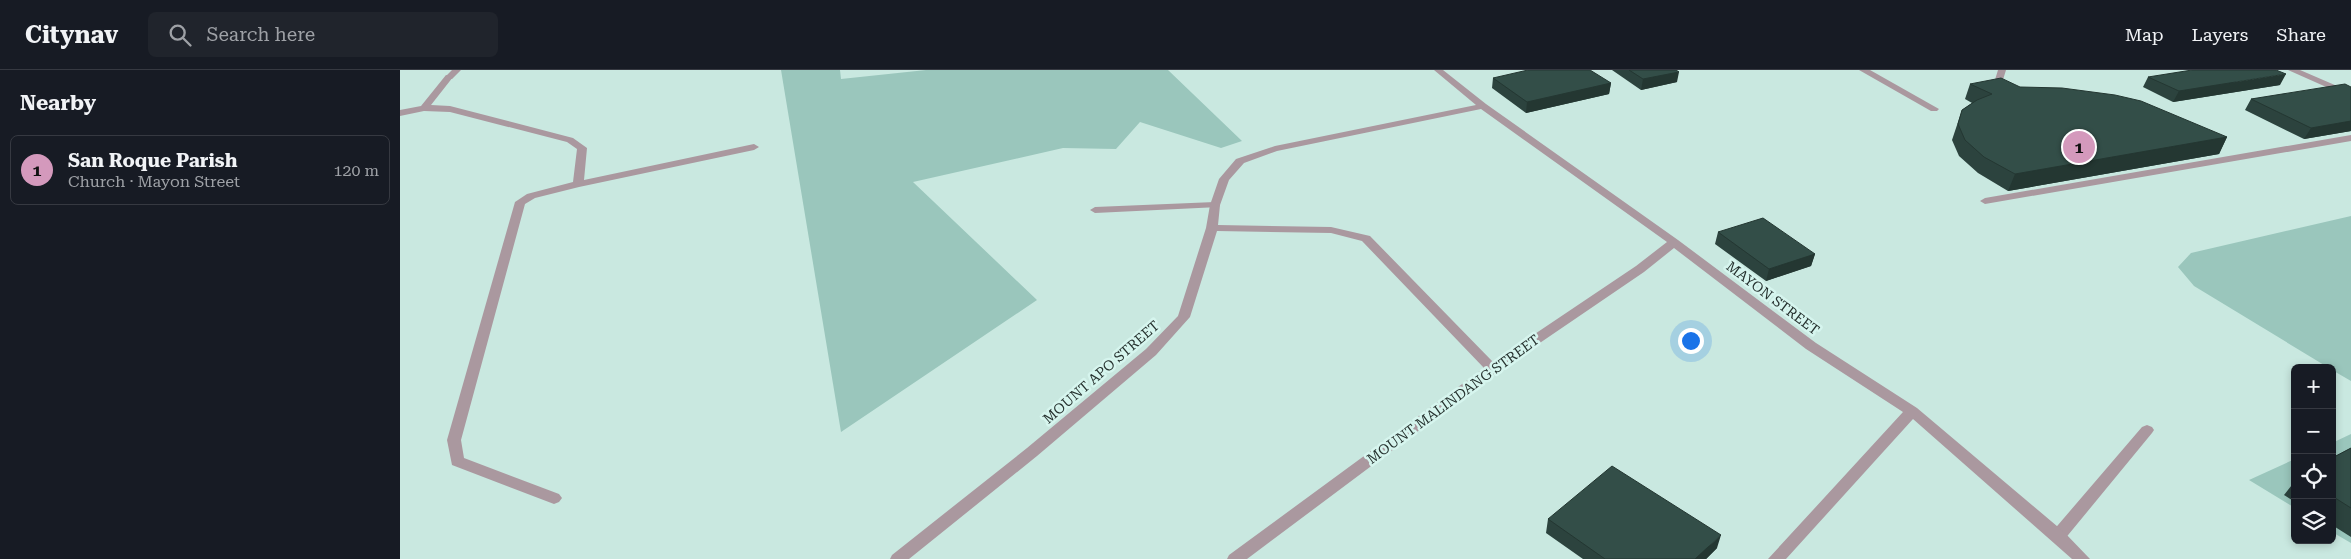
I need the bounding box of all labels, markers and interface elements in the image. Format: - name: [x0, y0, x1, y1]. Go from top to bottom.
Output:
- search box: [148, 12, 498, 57]
- text: Citynav: [25, 21, 118, 49]
- icon: search: [166, 21, 194, 49]
- text: Search here: [206, 23, 315, 46]
- text: Map: [2125, 24, 2164, 45]
- text: Layers: [2192, 24, 2248, 45]
- text: Share: [2276, 24, 2326, 45]
- text: Nearby: [20, 91, 96, 115]
- pin: 1: [2063, 128, 2095, 166]
- text: San Roque Parish: [68, 149, 237, 172]
- text: 1: [33, 161, 41, 180]
- text: 120 m: [333, 161, 379, 180]
- text: Church · Mayon Street: [68, 172, 240, 191]
- street label: MAYON STREET: [1723, 258, 1823, 338]
- street label: MOUNT APO STREET: [1040, 317, 1162, 427]
- your location: [1678, 328, 1704, 354]
- street label: MOUNT MALINDANG STREET: [1364, 331, 1542, 467]
- map controls: [2291, 364, 2336, 544]
- button: +: [2291, 364, 2336, 409]
- button: −: [2291, 409, 2336, 454]
- button: locate: [2291, 454, 2336, 499]
- button: layers: [2291, 499, 2336, 544]

